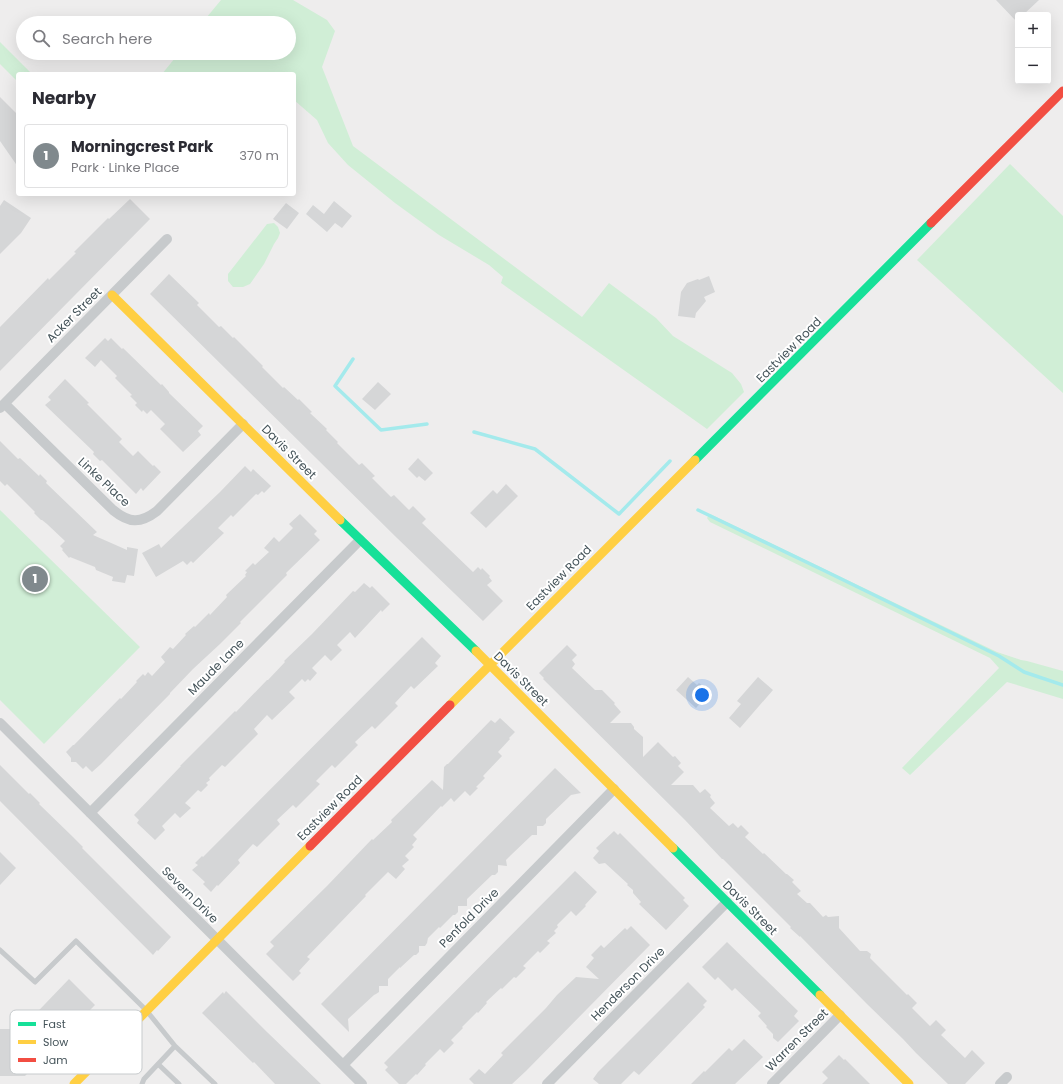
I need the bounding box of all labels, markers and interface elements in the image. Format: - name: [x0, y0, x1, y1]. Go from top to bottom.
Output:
- map controls: [1015, 12, 1051, 84]
- button: +: [1015, 12, 1051, 48]
- search box: [16, 16, 296, 60]
- icon: search: [30, 27, 52, 49]
- text: Search here: [62, 28, 152, 49]
- button: −: [1015, 48, 1051, 84]
- text: Nearby: [32, 86, 96, 110]
- text: Morningcrest Park: [71, 136, 213, 157]
- text: 1: [44, 146, 48, 165]
- text: 370 m: [239, 146, 279, 165]
- text: Park · Linke Place: [71, 158, 179, 177]
- street label: Acker Street: [42, 283, 105, 346]
- street label: Eastview Road: [752, 313, 825, 386]
- street label: Davis Street: [258, 421, 320, 483]
- street label: Linke Place: [75, 453, 134, 510]
- street label: Eastview Road: [522, 541, 595, 614]
- pin: 1: [22, 564, 48, 594]
- street label: Maude Lane: [184, 635, 248, 699]
- street label: Davis Street: [490, 648, 552, 710]
- your location: [692, 685, 712, 705]
- street label: Eastview Road: [293, 771, 366, 844]
- street label: Severn Drive: [158, 862, 223, 927]
- street label: Davis Street: [719, 877, 781, 939]
- street label: Penfold Drive: [435, 884, 502, 951]
- street label: Henderson Drive: [587, 943, 668, 1024]
- street label: Warren Street: [762, 1005, 832, 1075]
- legend: [10, 1010, 142, 1074]
- text: Fast: [43, 1016, 66, 1032]
- text: Slow: [43, 1034, 68, 1050]
- text: Jam: [43, 1052, 68, 1068]

